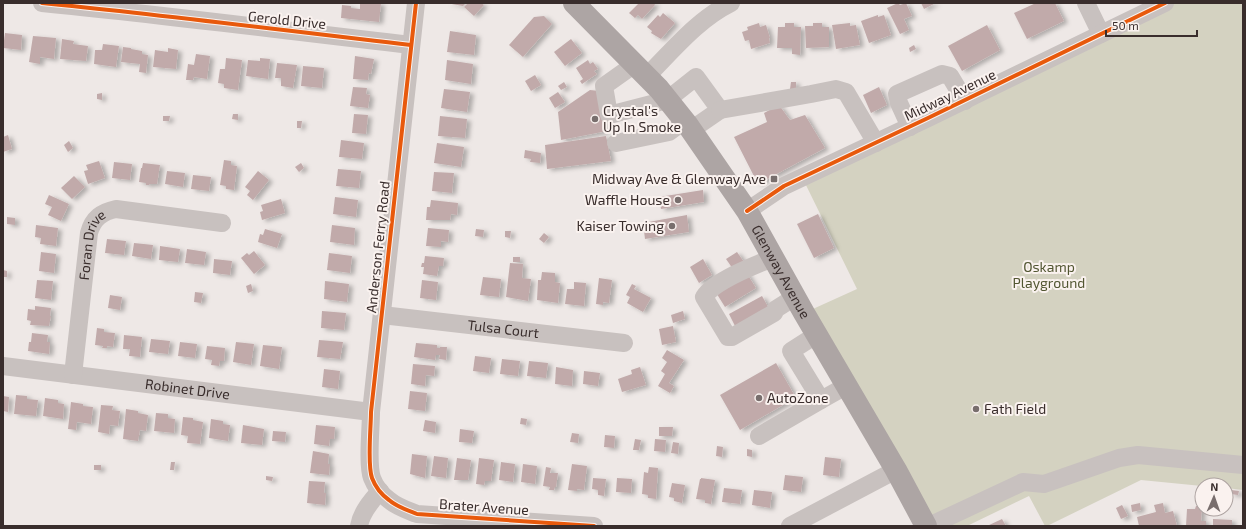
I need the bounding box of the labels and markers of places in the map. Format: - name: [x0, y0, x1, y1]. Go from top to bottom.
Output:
- place label: Crystal's Up In Smoke: [603, 102, 681, 135]
- marker: Crystal's Up In Smoke: [590, 114, 600, 124]
- place label: Midway Ave & Glenway Ave: [592, 170, 766, 187]
- marker: Midway Ave & Glenway Ave: [769, 174, 779, 184]
- place label: Waffle House: [585, 191, 670, 208]
- marker: Waffle House: [673, 195, 683, 205]
- place label: Kaiser Towing: [576, 217, 664, 234]
- marker: Kaiser Towing: [667, 221, 677, 231]
- place label: AutoZone: [767, 389, 828, 406]
- marker: AutoZone: [754, 393, 764, 403]
- place label: Fath Field: [984, 400, 1046, 417]
- marker: Fath Field: [971, 404, 981, 414]

